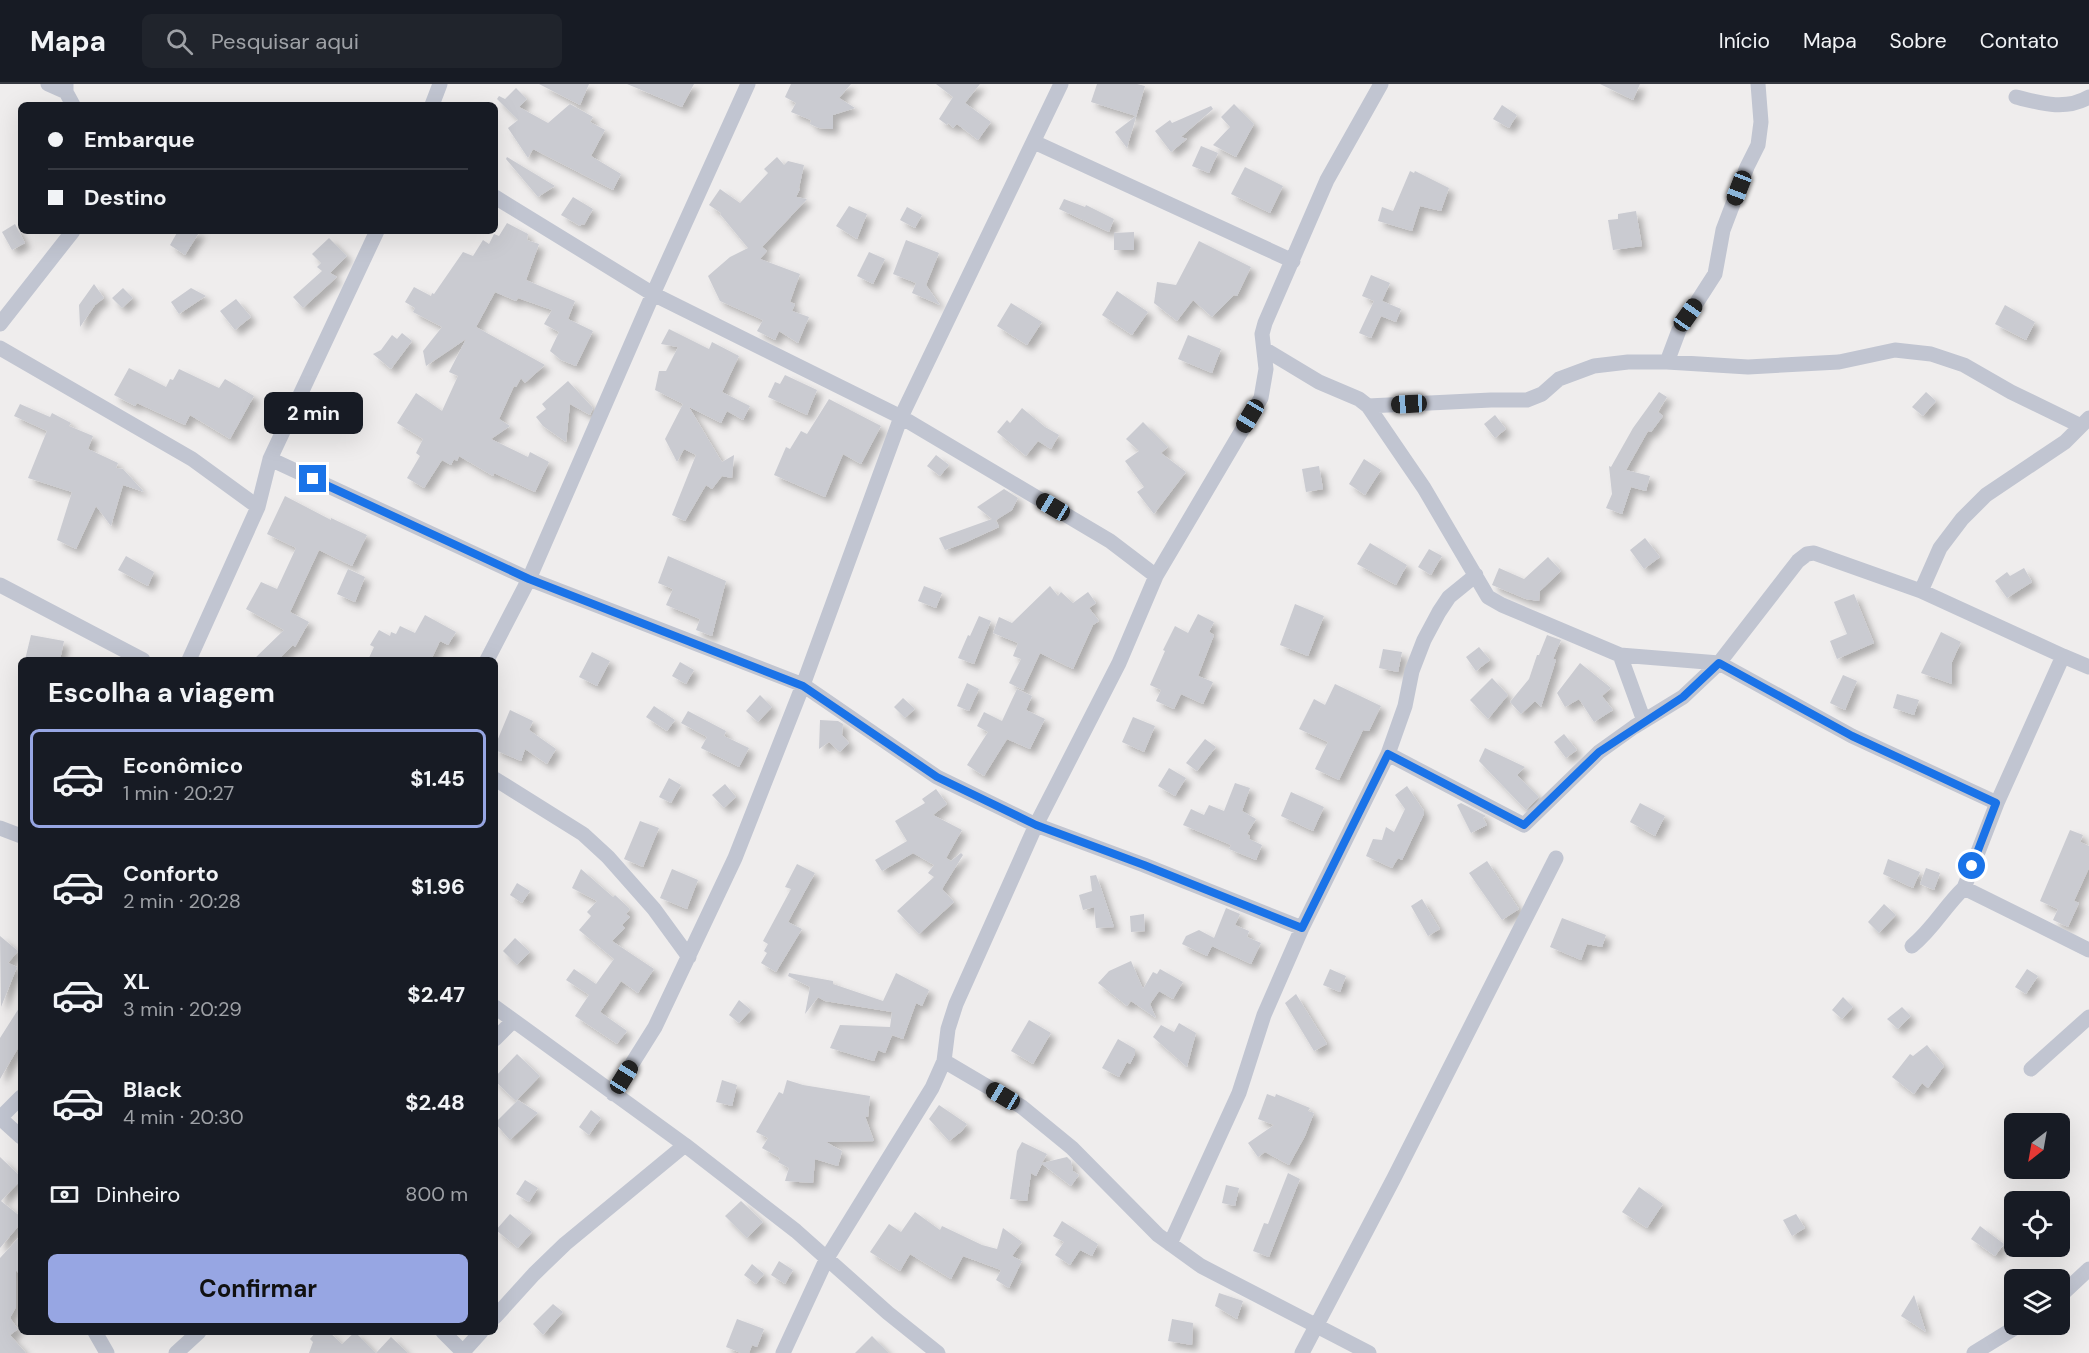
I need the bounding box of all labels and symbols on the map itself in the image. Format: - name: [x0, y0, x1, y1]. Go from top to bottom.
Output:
- car: [1724, 168, 1754, 208]
- car: [1670, 295, 1706, 335]
- callout: 2 min: [264, 392, 362, 434]
- car: [1391, 394, 1427, 414]
- car: [1233, 396, 1267, 436]
- route end: [299, 465, 326, 492]
- car: [1033, 490, 1073, 524]
- route start: [1958, 852, 1985, 879]
- car: [607, 1057, 641, 1097]
- car: [983, 1079, 1023, 1113]
- north arrow: [2004, 1113, 2070, 1179]

